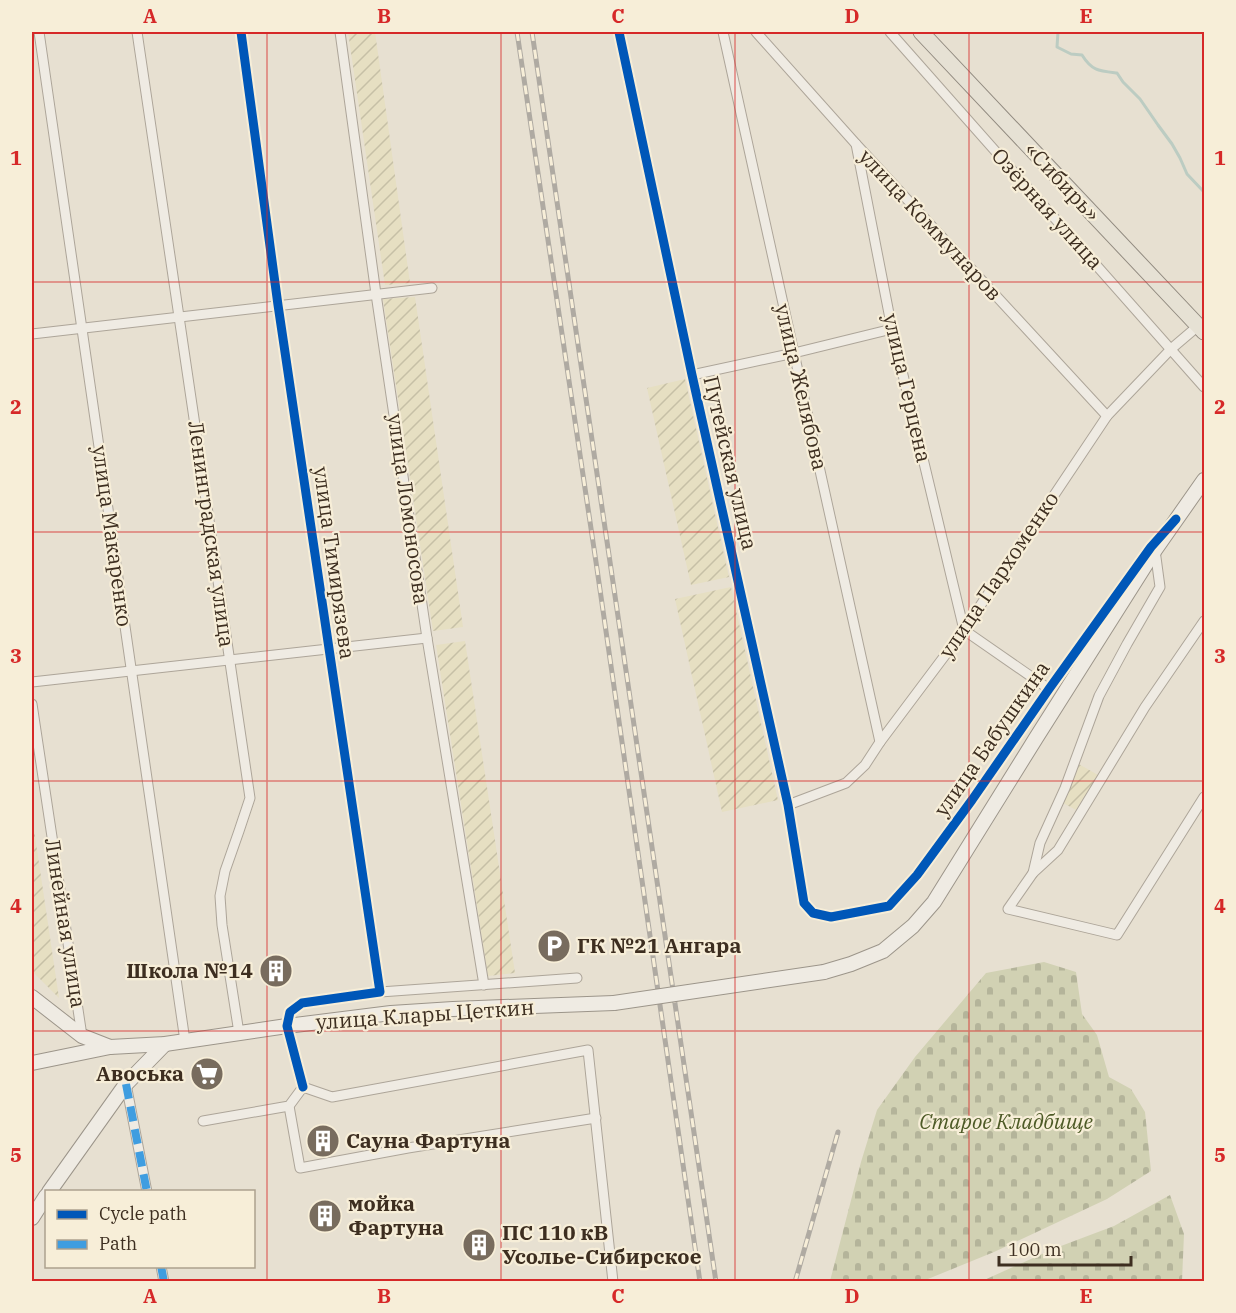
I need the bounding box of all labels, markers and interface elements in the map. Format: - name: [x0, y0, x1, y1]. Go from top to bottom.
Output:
- text: A: [143, 2, 157, 29]
- text: B: [377, 2, 391, 29]
- text: C: [611, 2, 625, 29]
- text: D: [844, 2, 860, 29]
- text: E: [1079, 2, 1093, 29]
- street label: «Сибирь»: [1019, 136, 1107, 227]
- street label: Озёрная улица: [986, 142, 1110, 275]
- street label: улица Коммунаров: [853, 143, 1008, 306]
- text: 1: [10, 144, 22, 171]
- text: 1: [1214, 144, 1226, 171]
- street label: улица Желябова: [769, 301, 835, 473]
- street label: улица Герцена: [877, 310, 939, 465]
- street label: Путейская улица: [697, 373, 765, 552]
- text: 2: [10, 393, 22, 420]
- text: 2: [1214, 393, 1226, 420]
- street label: улица Ломоносова: [382, 412, 436, 606]
- street label: Ленинградская улица: [182, 419, 242, 649]
- street label: улица Макаренко: [86, 444, 140, 628]
- street label: улица Тимирязева: [308, 465, 362, 661]
- street label: улица Пархоменко: [932, 486, 1064, 663]
- text: 3: [10, 642, 22, 669]
- text: 3: [1214, 642, 1226, 669]
- street label: улица Бабушкина: [927, 655, 1055, 822]
- street label: Линейная улица: [39, 836, 93, 1010]
- text: 4: [10, 892, 22, 919]
- text: 4: [1214, 892, 1226, 919]
- parking icon: ГК №21 Ангара: [536, 928, 572, 964]
- place label: ГК №21 Ангара: [577, 931, 742, 959]
- building icon: Школа №14: [258, 953, 294, 989]
- place label: Школа №14: [126, 956, 253, 984]
- street label: улица Клары Цеткин: [315, 992, 535, 1036]
- supermarket icon: Авоська: [189, 1056, 225, 1092]
- place label: Авоська: [96, 1059, 184, 1087]
- park label: Старое Кладбище: [919, 1107, 1093, 1135]
- building icon: Сауна Фартуна: [305, 1123, 341, 1159]
- place label: Сауна Фартуна: [346, 1126, 511, 1154]
- text: 5: [10, 1141, 22, 1168]
- text: 5: [1214, 1141, 1226, 1168]
- place label: мойка Фартуна: [348, 1189, 444, 1241]
- legend: [45, 1190, 255, 1268]
- building icon: мойка Фартуна: [307, 1198, 343, 1234]
- text: Cycle path: [99, 1202, 187, 1225]
- place label: ПС 110 кВ Усолье-Сибирское: [502, 1218, 702, 1270]
- building icon: ПС 110 кВ Усолье-Сибирское: [461, 1227, 497, 1263]
- scale bar: [999, 1229, 1131, 1267]
- text: Path: [99, 1232, 137, 1255]
- text: 100 m: [1008, 1238, 1062, 1261]
- text: A: [143, 1282, 157, 1309]
- text: B: [377, 1282, 391, 1309]
- text: C: [611, 1282, 625, 1309]
- text: D: [844, 1282, 860, 1309]
- text: E: [1079, 1282, 1093, 1309]

